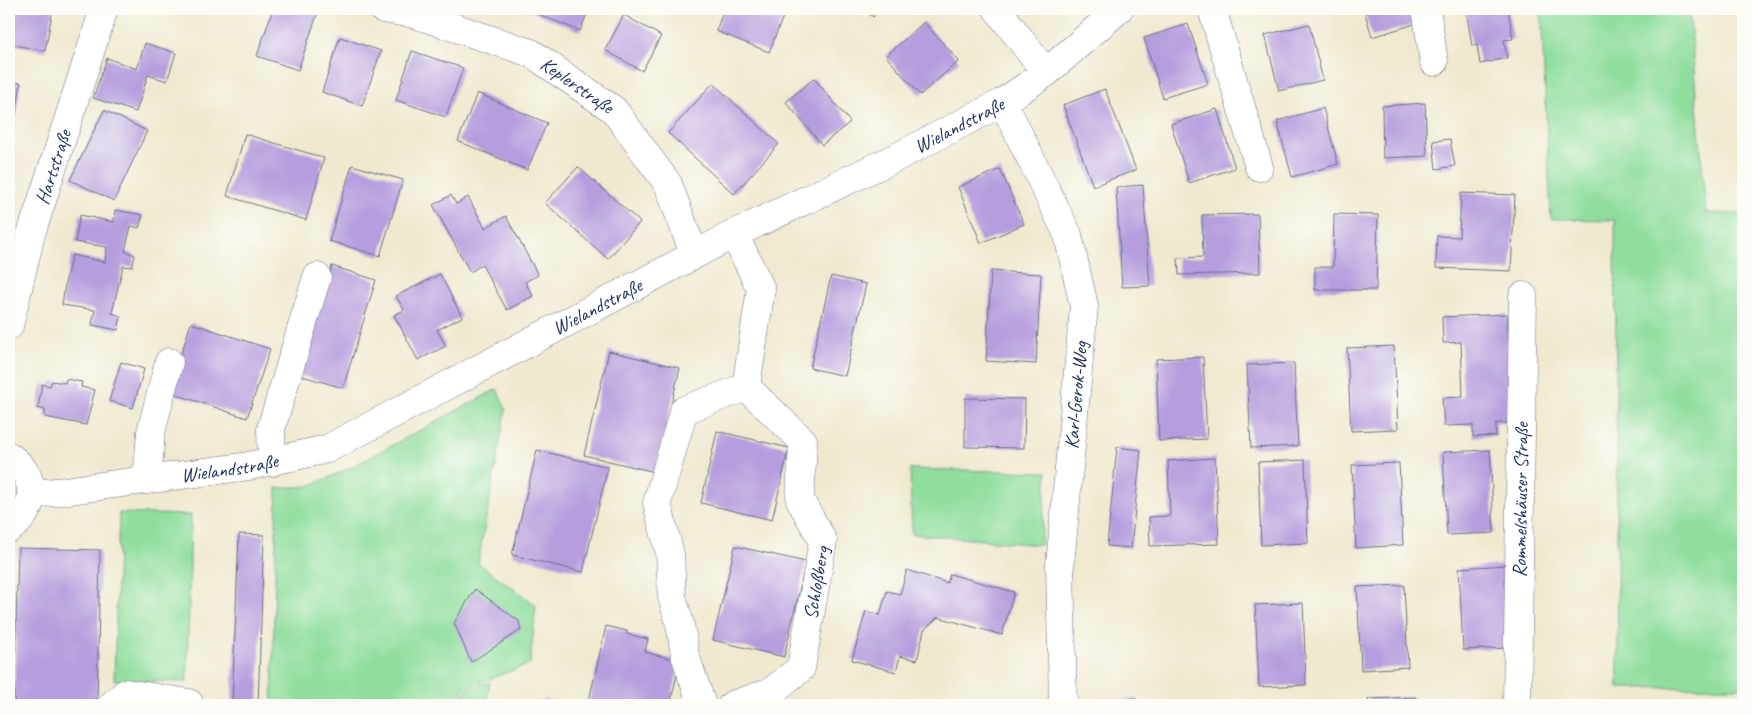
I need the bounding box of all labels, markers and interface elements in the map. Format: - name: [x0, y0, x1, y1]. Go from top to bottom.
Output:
- street label: Keplerstraße: [536, 51, 620, 120]
- street label: Wielandstraße: [910, 91, 1009, 158]
- street label: Hartstraße: [29, 125, 77, 208]
- street label: Wielandstraße: [548, 272, 647, 340]
- street label: Karl-Gerok-Weg: [1059, 339, 1093, 450]
- street label: Rommelshäuser Straße: [1506, 421, 1534, 578]
- street label: Wielandstraße: [179, 447, 281, 488]
- street label: Schloßberg: [797, 543, 835, 621]

